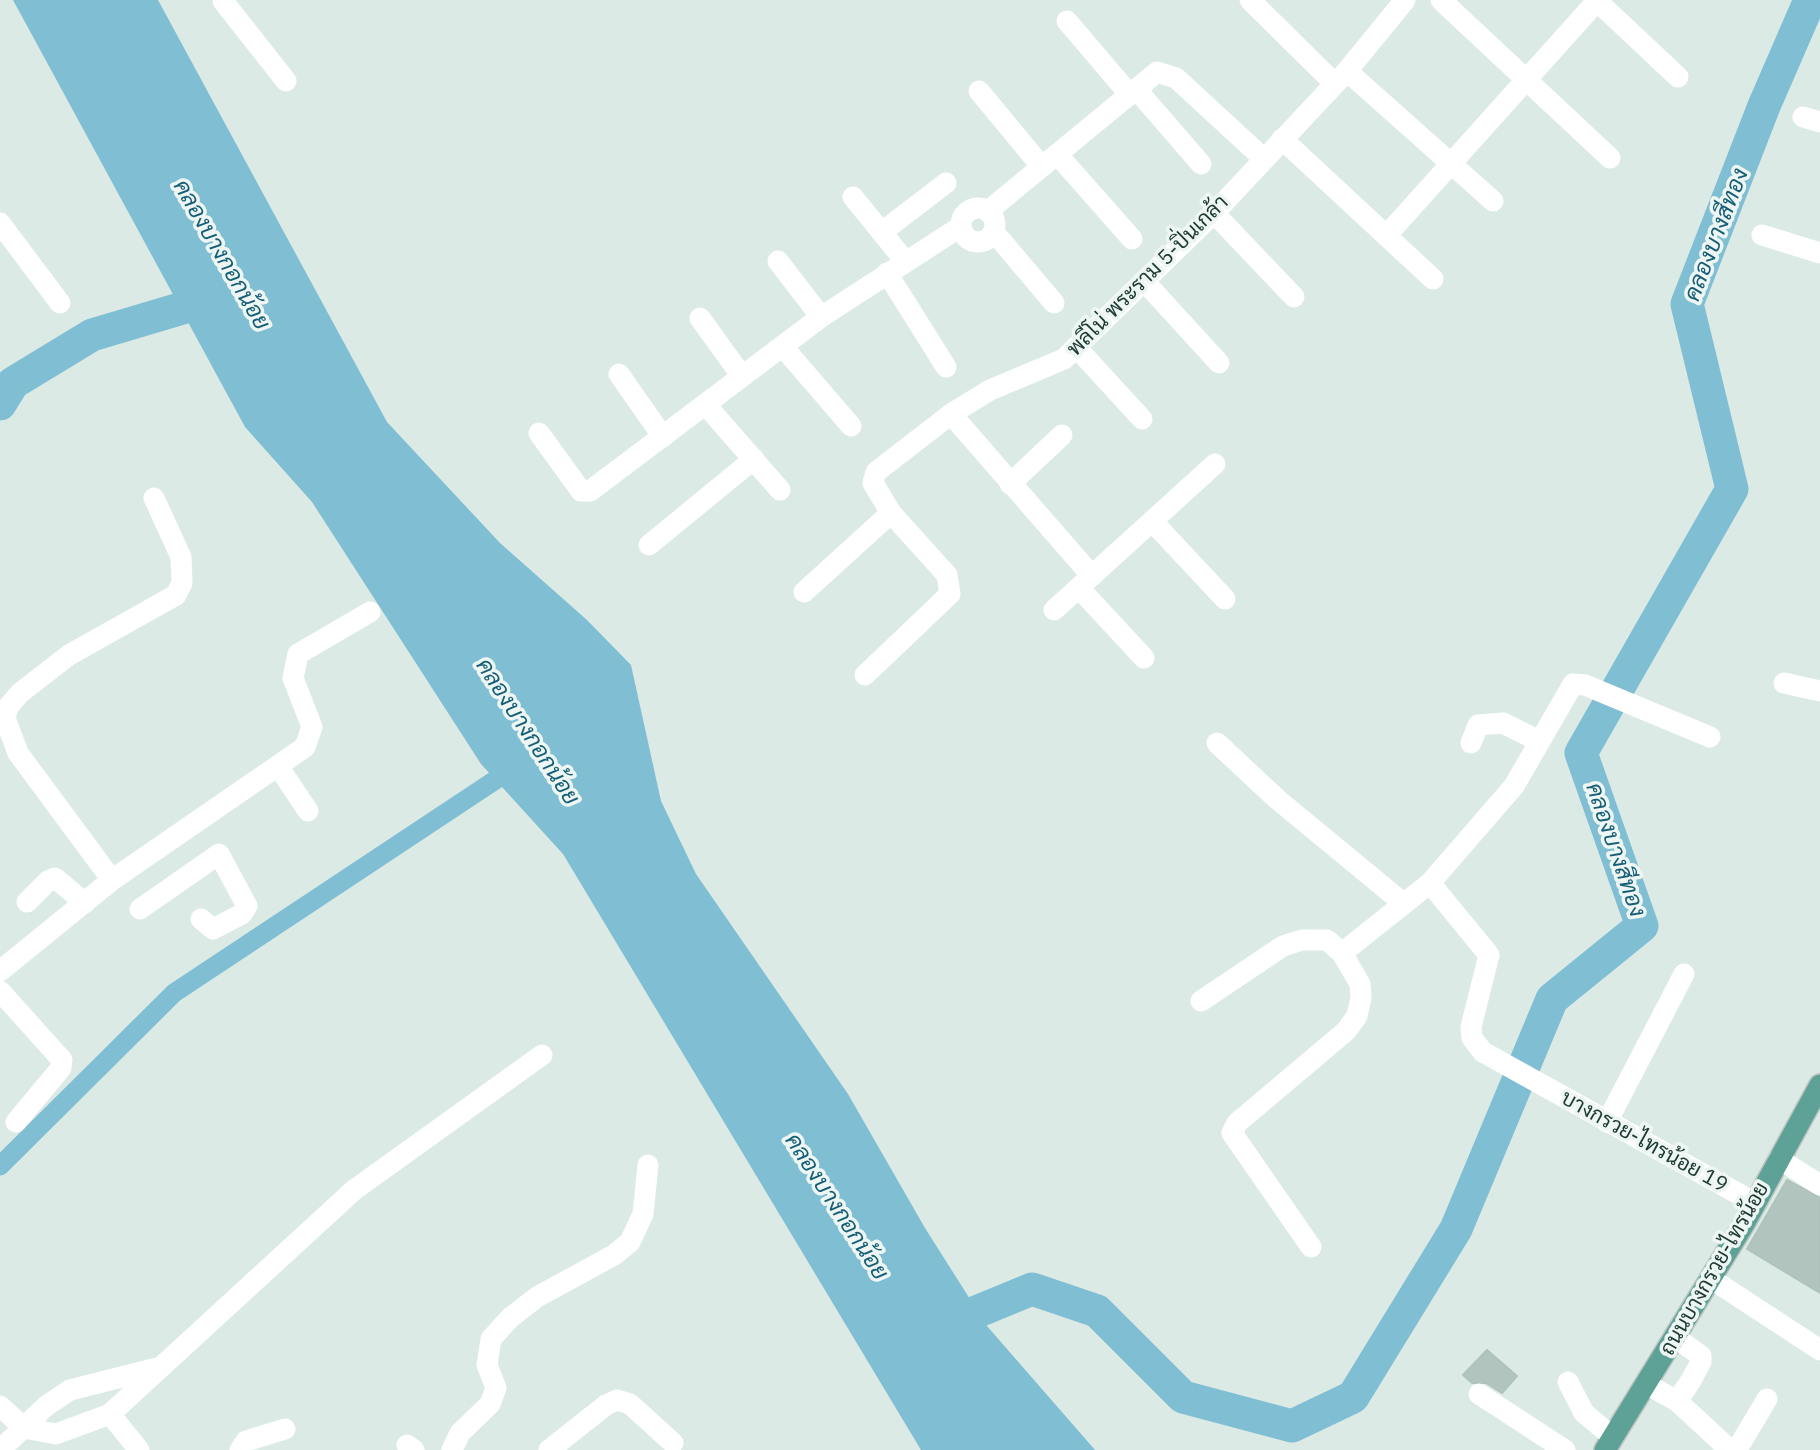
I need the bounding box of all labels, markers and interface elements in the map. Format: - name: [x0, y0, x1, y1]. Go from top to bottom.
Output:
- water label: คลองบางสีทอง: [1679, 165, 1755, 305]
- water label: คลองบางกอกน้อย: [167, 175, 275, 335]
- street label: พลีโน่ พระราม 5-ปิ่นเกล้า: [1062, 190, 1234, 362]
- water label: คลองบางกอกน้อย: [469, 654, 585, 810]
- water label: คลองบางสีทอง: [1579, 779, 1651, 921]
- street label: บางกรวย-ไทรน้อย 19: [1556, 1086, 1732, 1198]
- water label: คลองบางกอกน้อย: [778, 1129, 894, 1285]
- street label: ถนนบางกรวย-ไทรน้อย: [1655, 1178, 1775, 1360]

